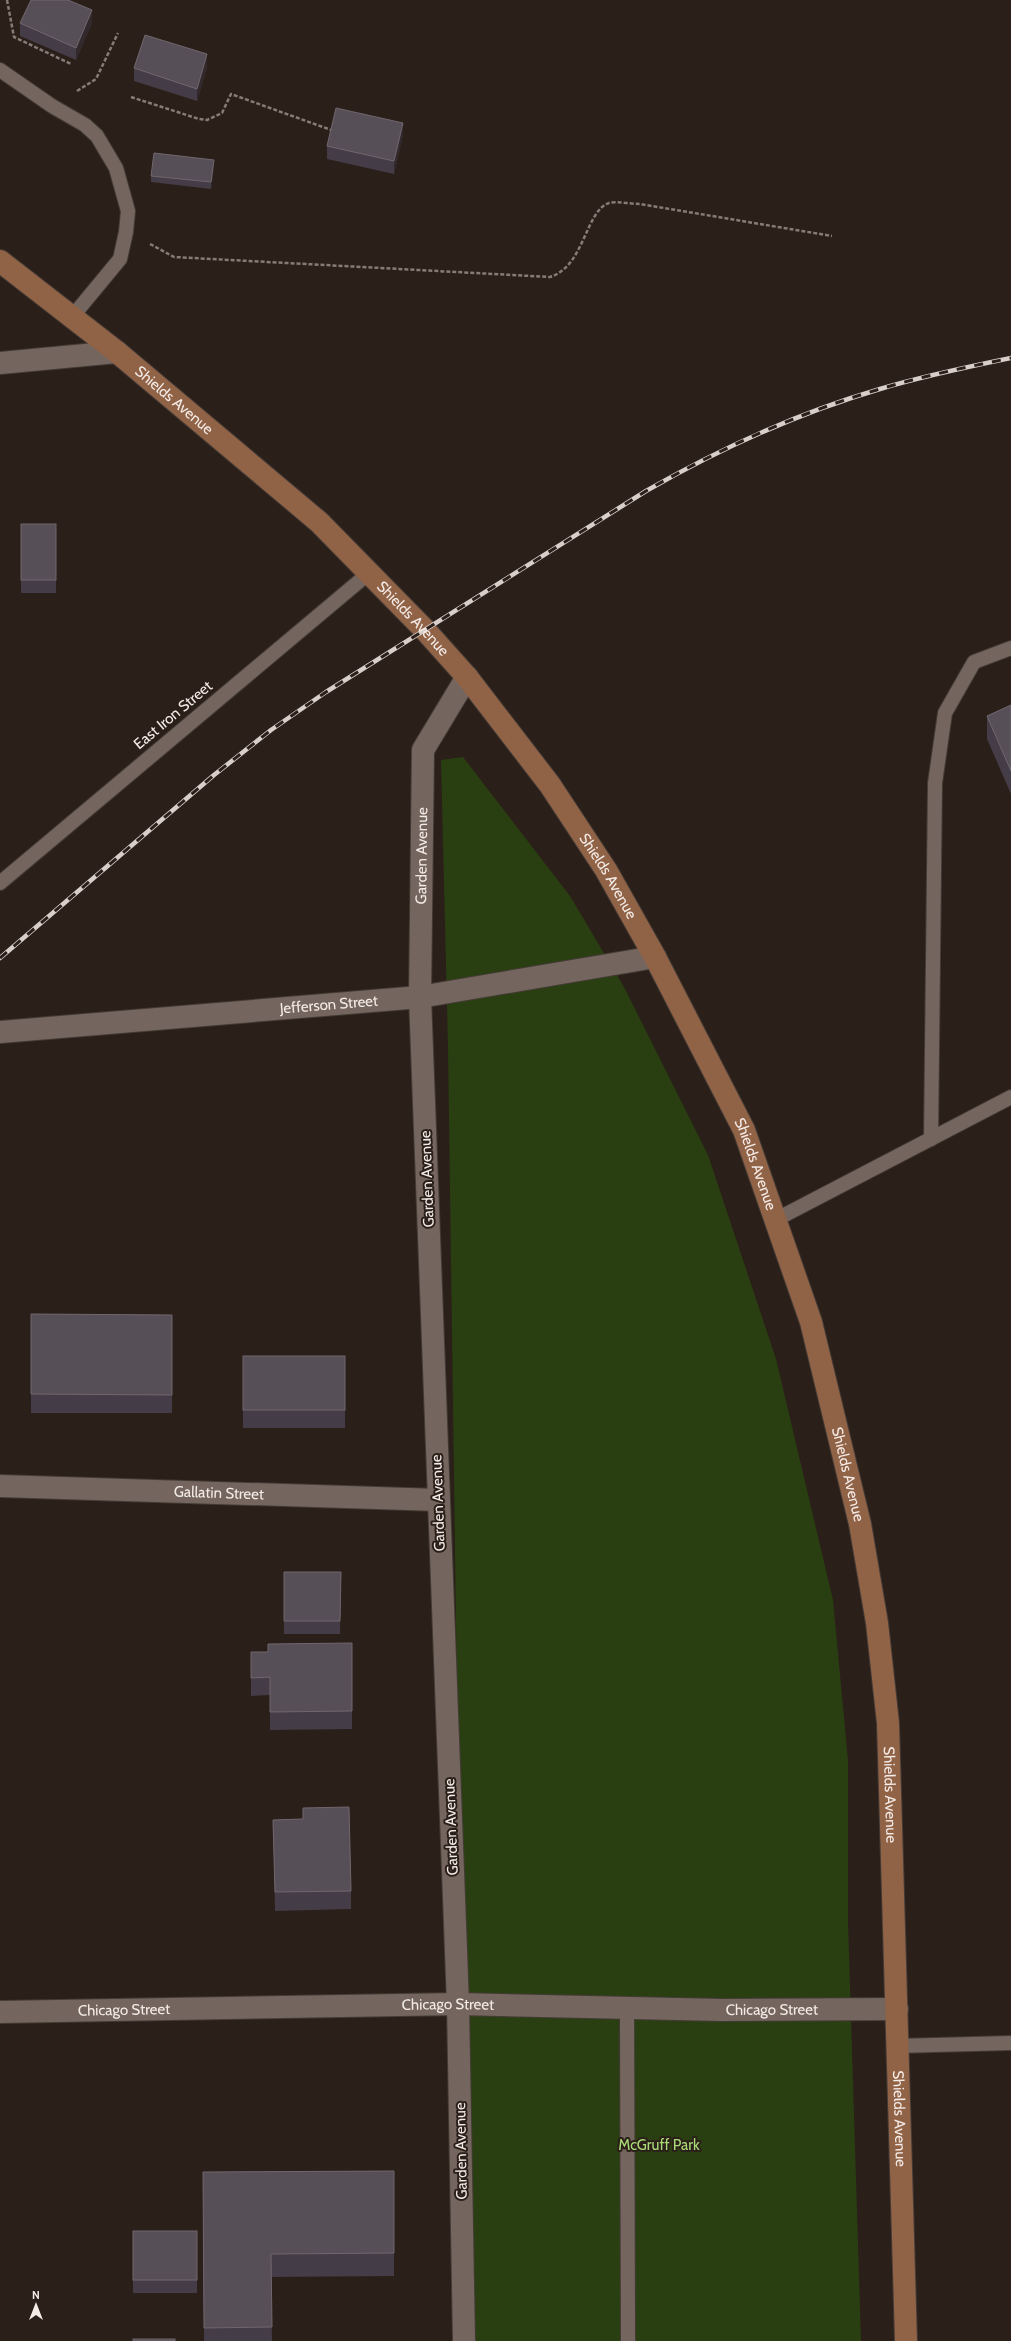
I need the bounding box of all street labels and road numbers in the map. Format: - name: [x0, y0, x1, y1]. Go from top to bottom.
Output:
- street label: Shields Avenue: [131, 362, 217, 438]
- street label: Shields Avenue: [373, 577, 453, 660]
- street label: East Iron Street: [130, 677, 216, 753]
- street label: Garden Avenue: [412, 807, 431, 905]
- street label: Shields Avenue: [575, 830, 641, 922]
- street label: Jefferson Street: [278, 992, 379, 1018]
- street label: Shields Avenue: [730, 1115, 780, 1213]
- street label: Garden Avenue: [416, 1130, 438, 1228]
- street label: Shields Avenue: [828, 1425, 868, 1524]
- street label: Garden Avenue: [427, 1454, 449, 1552]
- street label: Gallatin Street: [174, 1483, 264, 1503]
- street label: Shields Avenue: [880, 1746, 901, 1844]
- street label: Garden Avenue: [440, 1778, 462, 1876]
- street label: Chicago Street: [402, 1995, 494, 2014]
- street label: Chicago Street: [78, 2000, 170, 2020]
- street label: Chicago Street: [726, 2000, 818, 2019]
- street label: Shields Avenue: [889, 2070, 910, 2167]
- street label: Garden Avenue: [451, 2102, 471, 2200]

